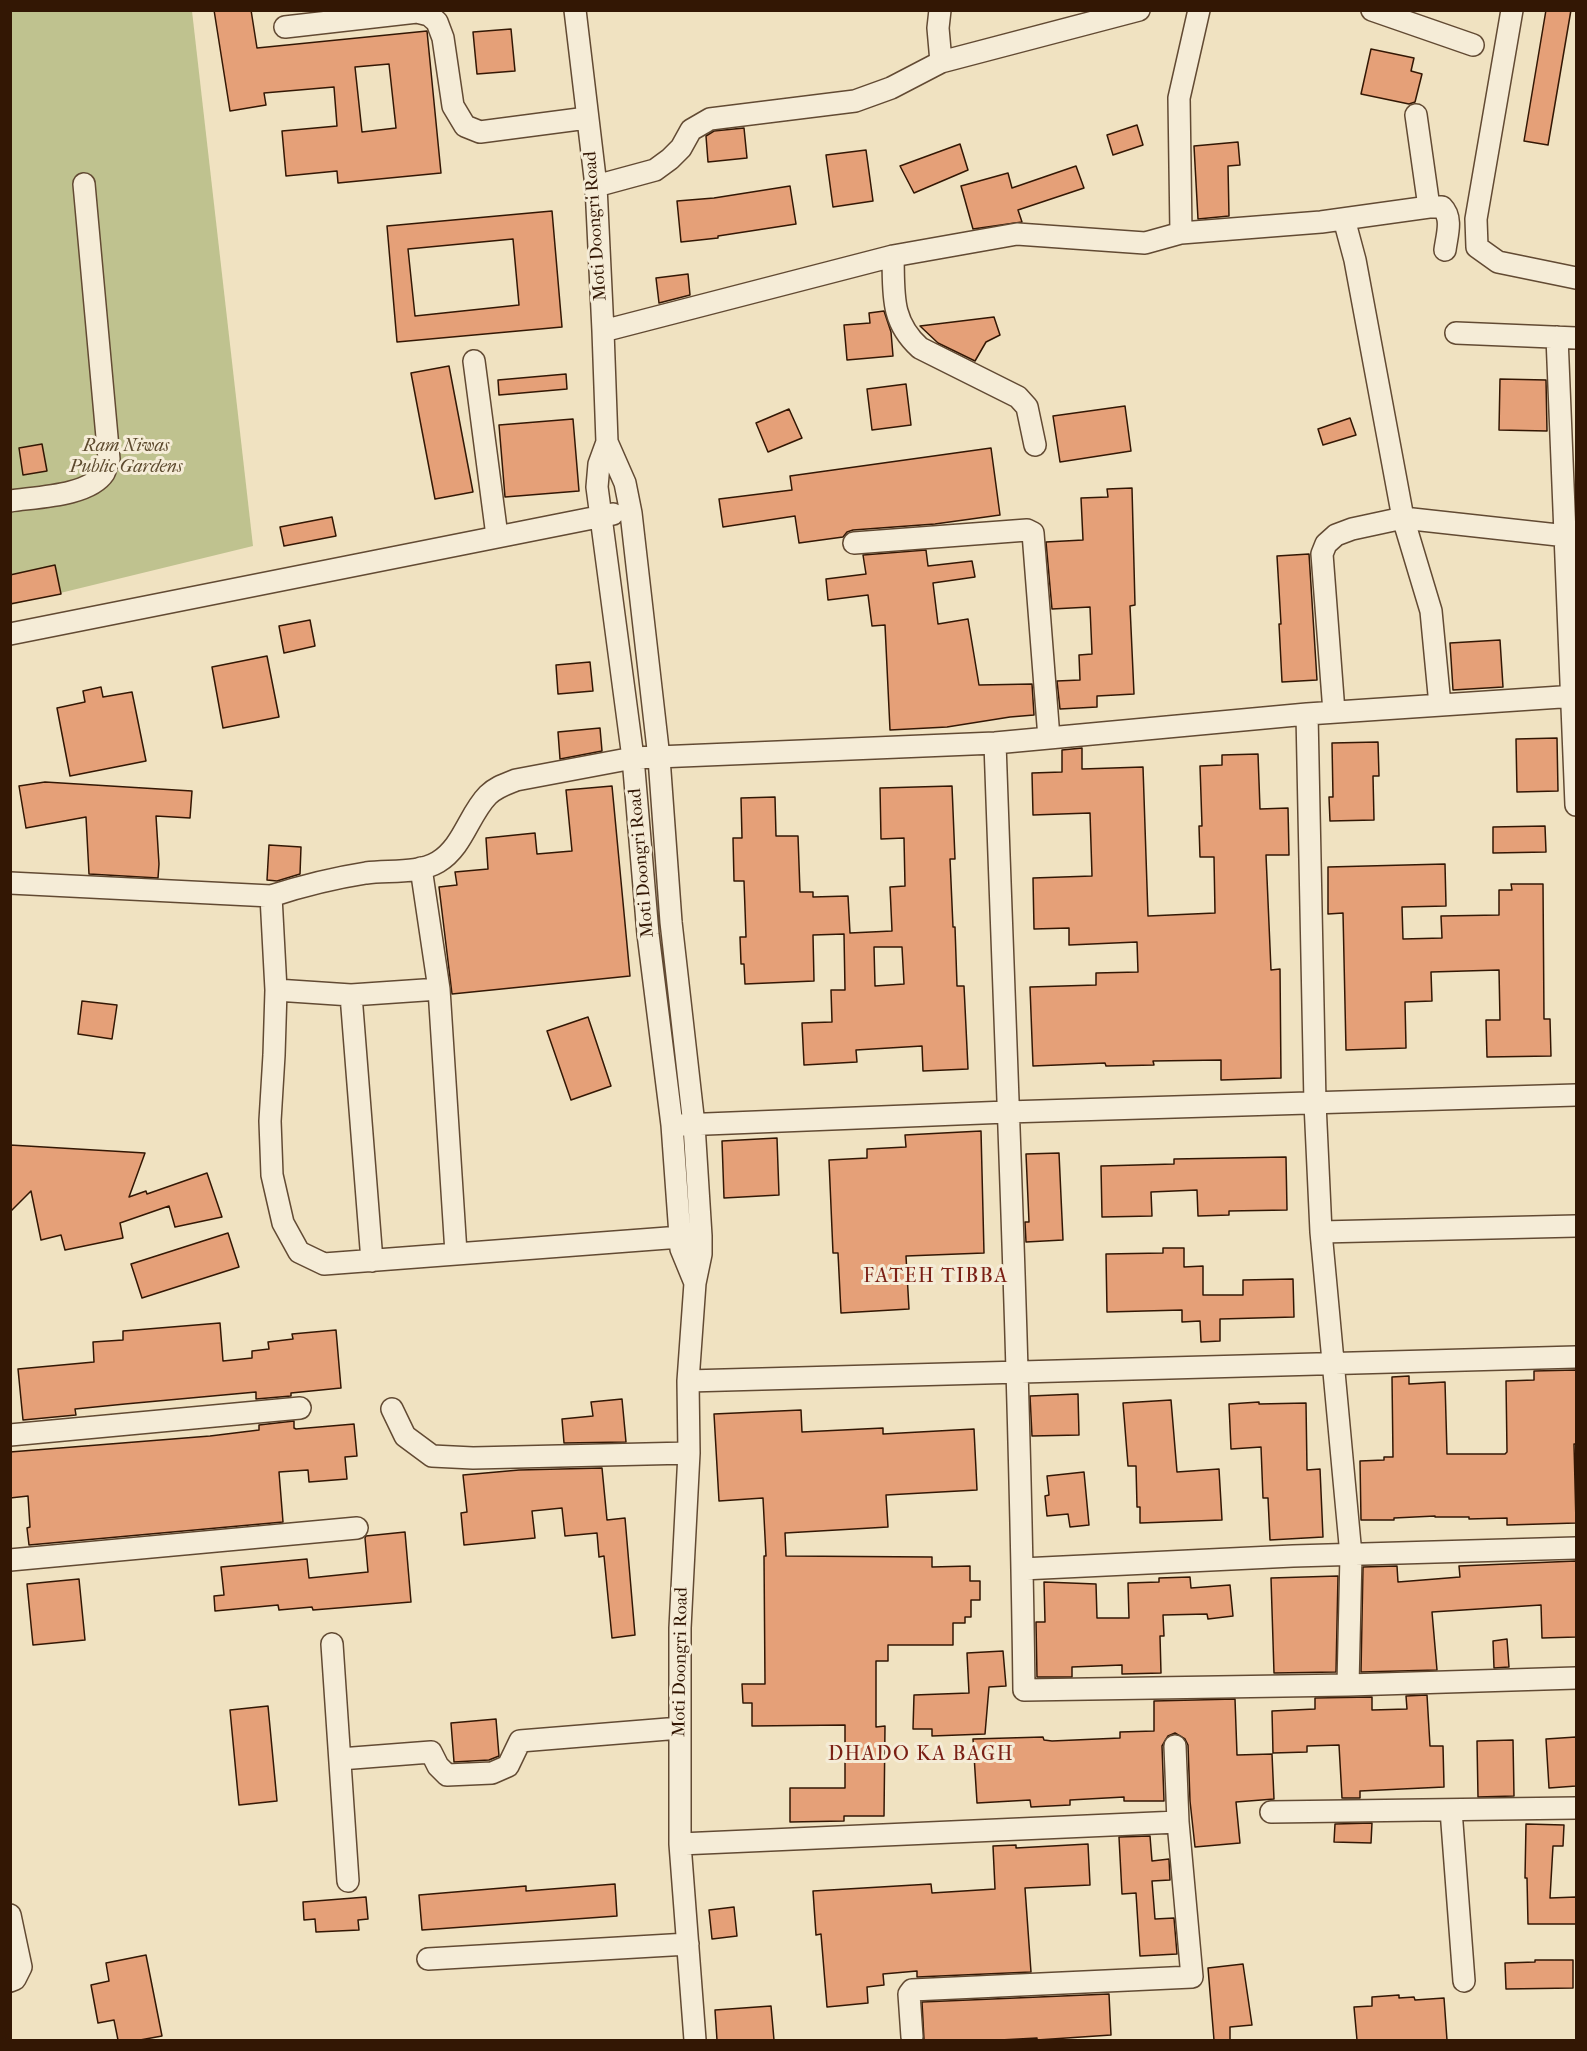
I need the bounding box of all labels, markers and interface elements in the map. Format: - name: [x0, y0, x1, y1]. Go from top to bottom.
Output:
- street label: Moti Doongri Road: [580, 151, 612, 301]
- park label: Ram Niwas Public Gardens: [70, 436, 182, 478]
- street label: Moti Doongri Road: [625, 787, 659, 939]
- district label: FATEH TIBBA: [863, 1265, 1009, 1289]
- street label: Moti Doongri Road: [669, 1587, 693, 1737]
- district label: DHADO KA BAGH: [828, 1743, 1014, 1767]

